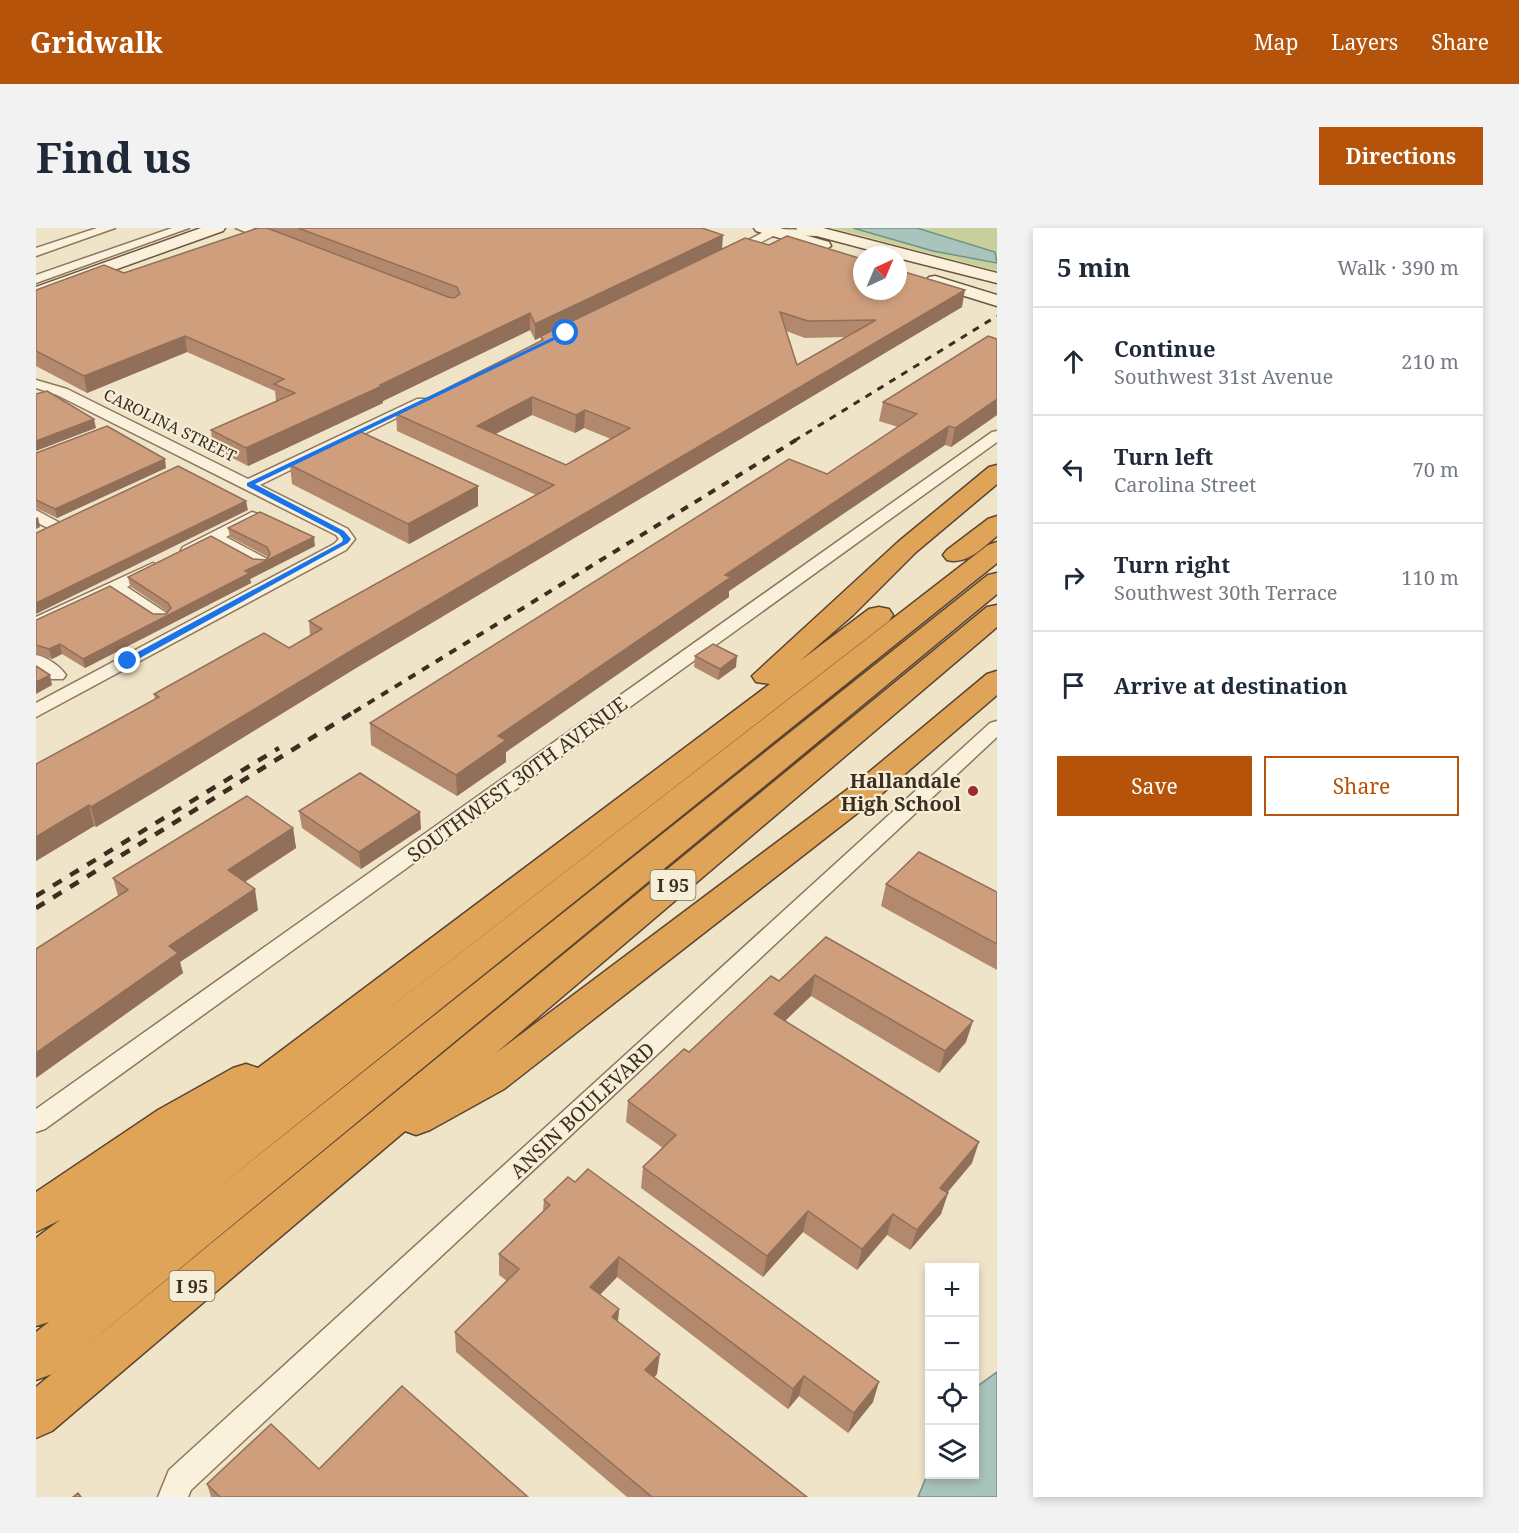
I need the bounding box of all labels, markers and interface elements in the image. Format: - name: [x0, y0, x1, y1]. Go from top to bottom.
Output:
- text: Gridwalk: [30, 23, 163, 61]
- text: Map: [1254, 28, 1298, 56]
- text: Layers: [1331, 28, 1398, 56]
- text: Share: [1431, 28, 1489, 56]
- button: Directions: [1319, 127, 1483, 185]
- text: Find us: [36, 128, 191, 185]
- north arrow: [853, 246, 907, 300]
- text: 5 min: [1057, 249, 1131, 285]
- text: Walk · 390 m: [1337, 254, 1459, 281]
- route start: [552, 319, 578, 345]
- text: Continue: [1114, 333, 1216, 363]
- icon: ahead: [1057, 345, 1090, 378]
- text: 210 m: [1401, 348, 1459, 375]
- text: Southwest 31st Avenue: [1114, 363, 1333, 390]
- street label: CAROLINA STREET: [100, 383, 240, 467]
- text: Turn left: [1114, 441, 1213, 471]
- icon: left: [1057, 453, 1090, 486]
- text: 70 m: [1413, 456, 1459, 483]
- text: Carolina Street: [1114, 471, 1256, 498]
- text: Turn right: [1114, 549, 1230, 579]
- icon: right: [1057, 561, 1090, 594]
- text: 110 m: [1401, 564, 1459, 591]
- text: Southwest 30th Terrace: [1114, 579, 1338, 606]
- route end: [114, 647, 140, 673]
- icon: arrive: [1057, 669, 1090, 702]
- text: Arrive at destination: [1114, 670, 1348, 700]
- street label: SOUTHWEST 30TH AVENUE: [402, 690, 632, 868]
- button: Save: [1057, 756, 1252, 816]
- button: Share: [1264, 756, 1459, 816]
- place label: Hallandale High School: [841, 767, 961, 817]
- marker: Hallandale High School: [966, 784, 980, 798]
- road number: I 95: [650, 870, 696, 900]
- street label: ANSIN BOULEVARD: [504, 1036, 660, 1184]
- map controls: [925, 1263, 979, 1479]
- button: +: [925, 1263, 979, 1317]
- road number: I 95: [170, 1271, 214, 1301]
- button: −: [925, 1317, 979, 1371]
- button: locate: [925, 1371, 979, 1425]
- button: layers: [925, 1425, 979, 1479]

